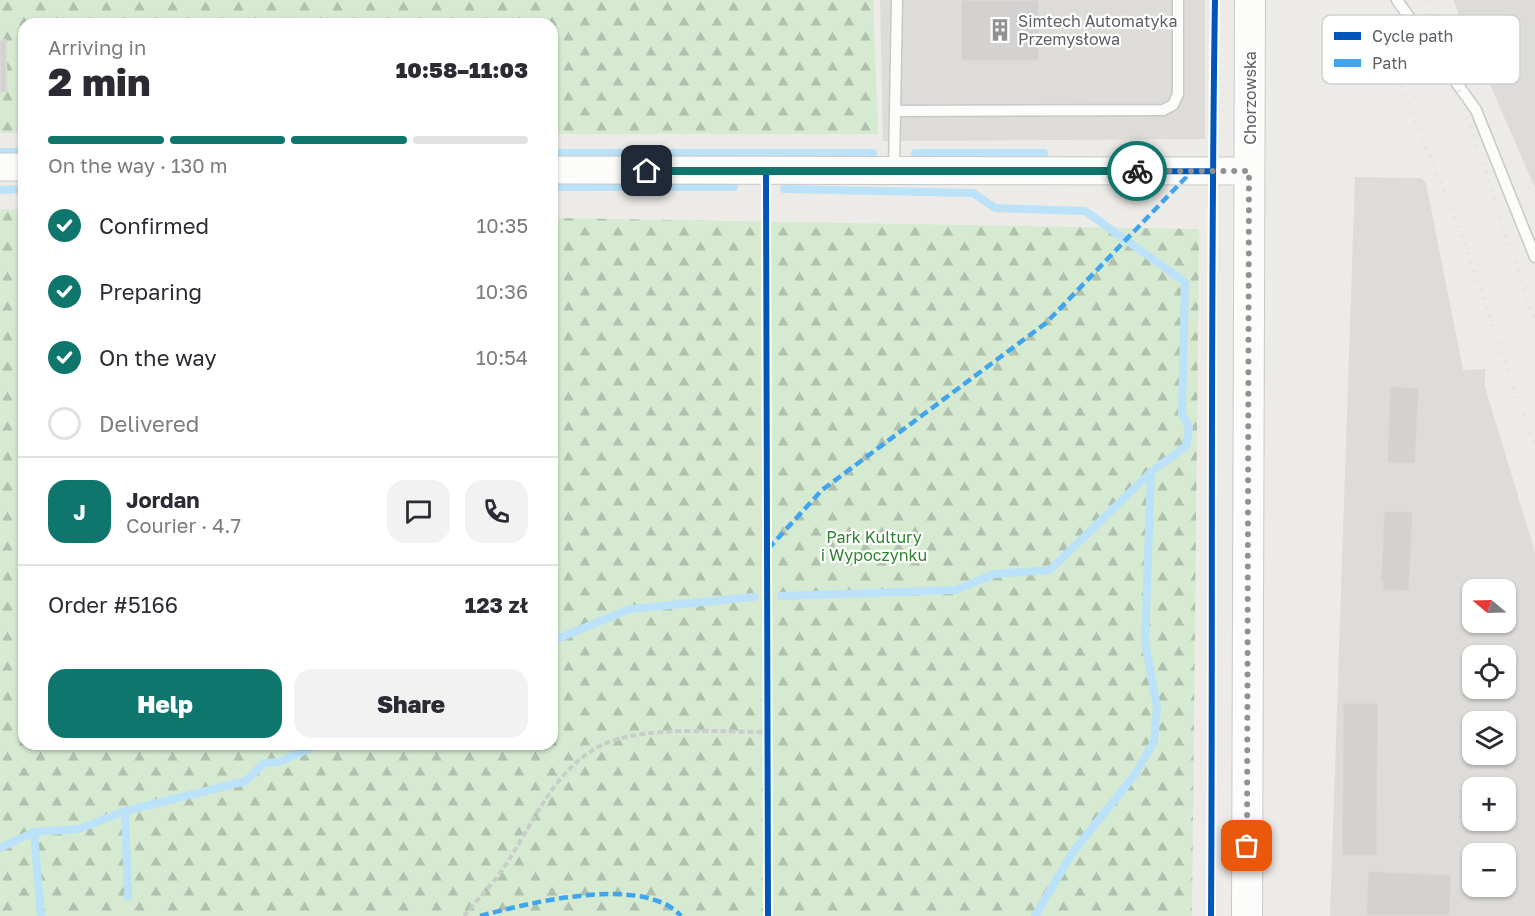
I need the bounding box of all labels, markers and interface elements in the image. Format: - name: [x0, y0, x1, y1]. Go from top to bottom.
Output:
- place label: Simtech Automatyka Przemysłowa: [1018, 11, 1178, 49]
- legend: [1322, 15, 1520, 84]
- building icon: Simtech Automatyka Przemysłowa: [987, 17, 1013, 43]
- text: Cycle path: [1372, 26, 1453, 46]
- text: Arriving in: [48, 35, 146, 59]
- street label: Chorzowska: [1240, 51, 1260, 145]
- text: Path: [1372, 53, 1407, 73]
- text: 10:58–11:03: [396, 56, 528, 83]
- text: 2 min: [48, 58, 151, 105]
- courier: [1107, 141, 1167, 201]
- pin: [621, 145, 672, 196]
- text: On the way · 130 m: [48, 153, 227, 177]
- icon: home: [630, 154, 663, 187]
- icon: bike: [1121, 155, 1154, 188]
- icon: check: [48, 209, 81, 242]
- text: Confirmed: [99, 212, 209, 239]
- text: 10:35: [477, 213, 528, 237]
- icon: check: [48, 275, 81, 308]
- text: Preparing: [99, 278, 202, 305]
- text: 10:36: [476, 279, 528, 303]
- icon: check: [48, 341, 81, 374]
- text: On the way: [99, 344, 217, 371]
- text: 10:54: [476, 345, 528, 369]
- text: Delivered: [99, 410, 199, 437]
- button: chat: [387, 480, 450, 543]
- button: phone: [465, 480, 528, 543]
- text: Jordan: [126, 486, 200, 513]
- text: J: [73, 498, 86, 525]
- text: Courier · 4.7: [126, 513, 241, 537]
- park label: Park Kultury i Wypoczynku: [821, 527, 927, 565]
- north arrow: [1462, 579, 1516, 633]
- map controls: [1462, 579, 1516, 897]
- text: Order #5166: [48, 591, 178, 618]
- text: 123 zł: [465, 591, 528, 618]
- button: locate: [1462, 645, 1516, 699]
- button: Help: [48, 669, 282, 738]
- button: Share: [294, 669, 528, 738]
- button: layers: [1462, 711, 1516, 765]
- button: +: [1462, 777, 1516, 831]
- pin: [1221, 820, 1272, 871]
- icon: bag: [1230, 829, 1263, 862]
- button: −: [1462, 843, 1516, 897]

